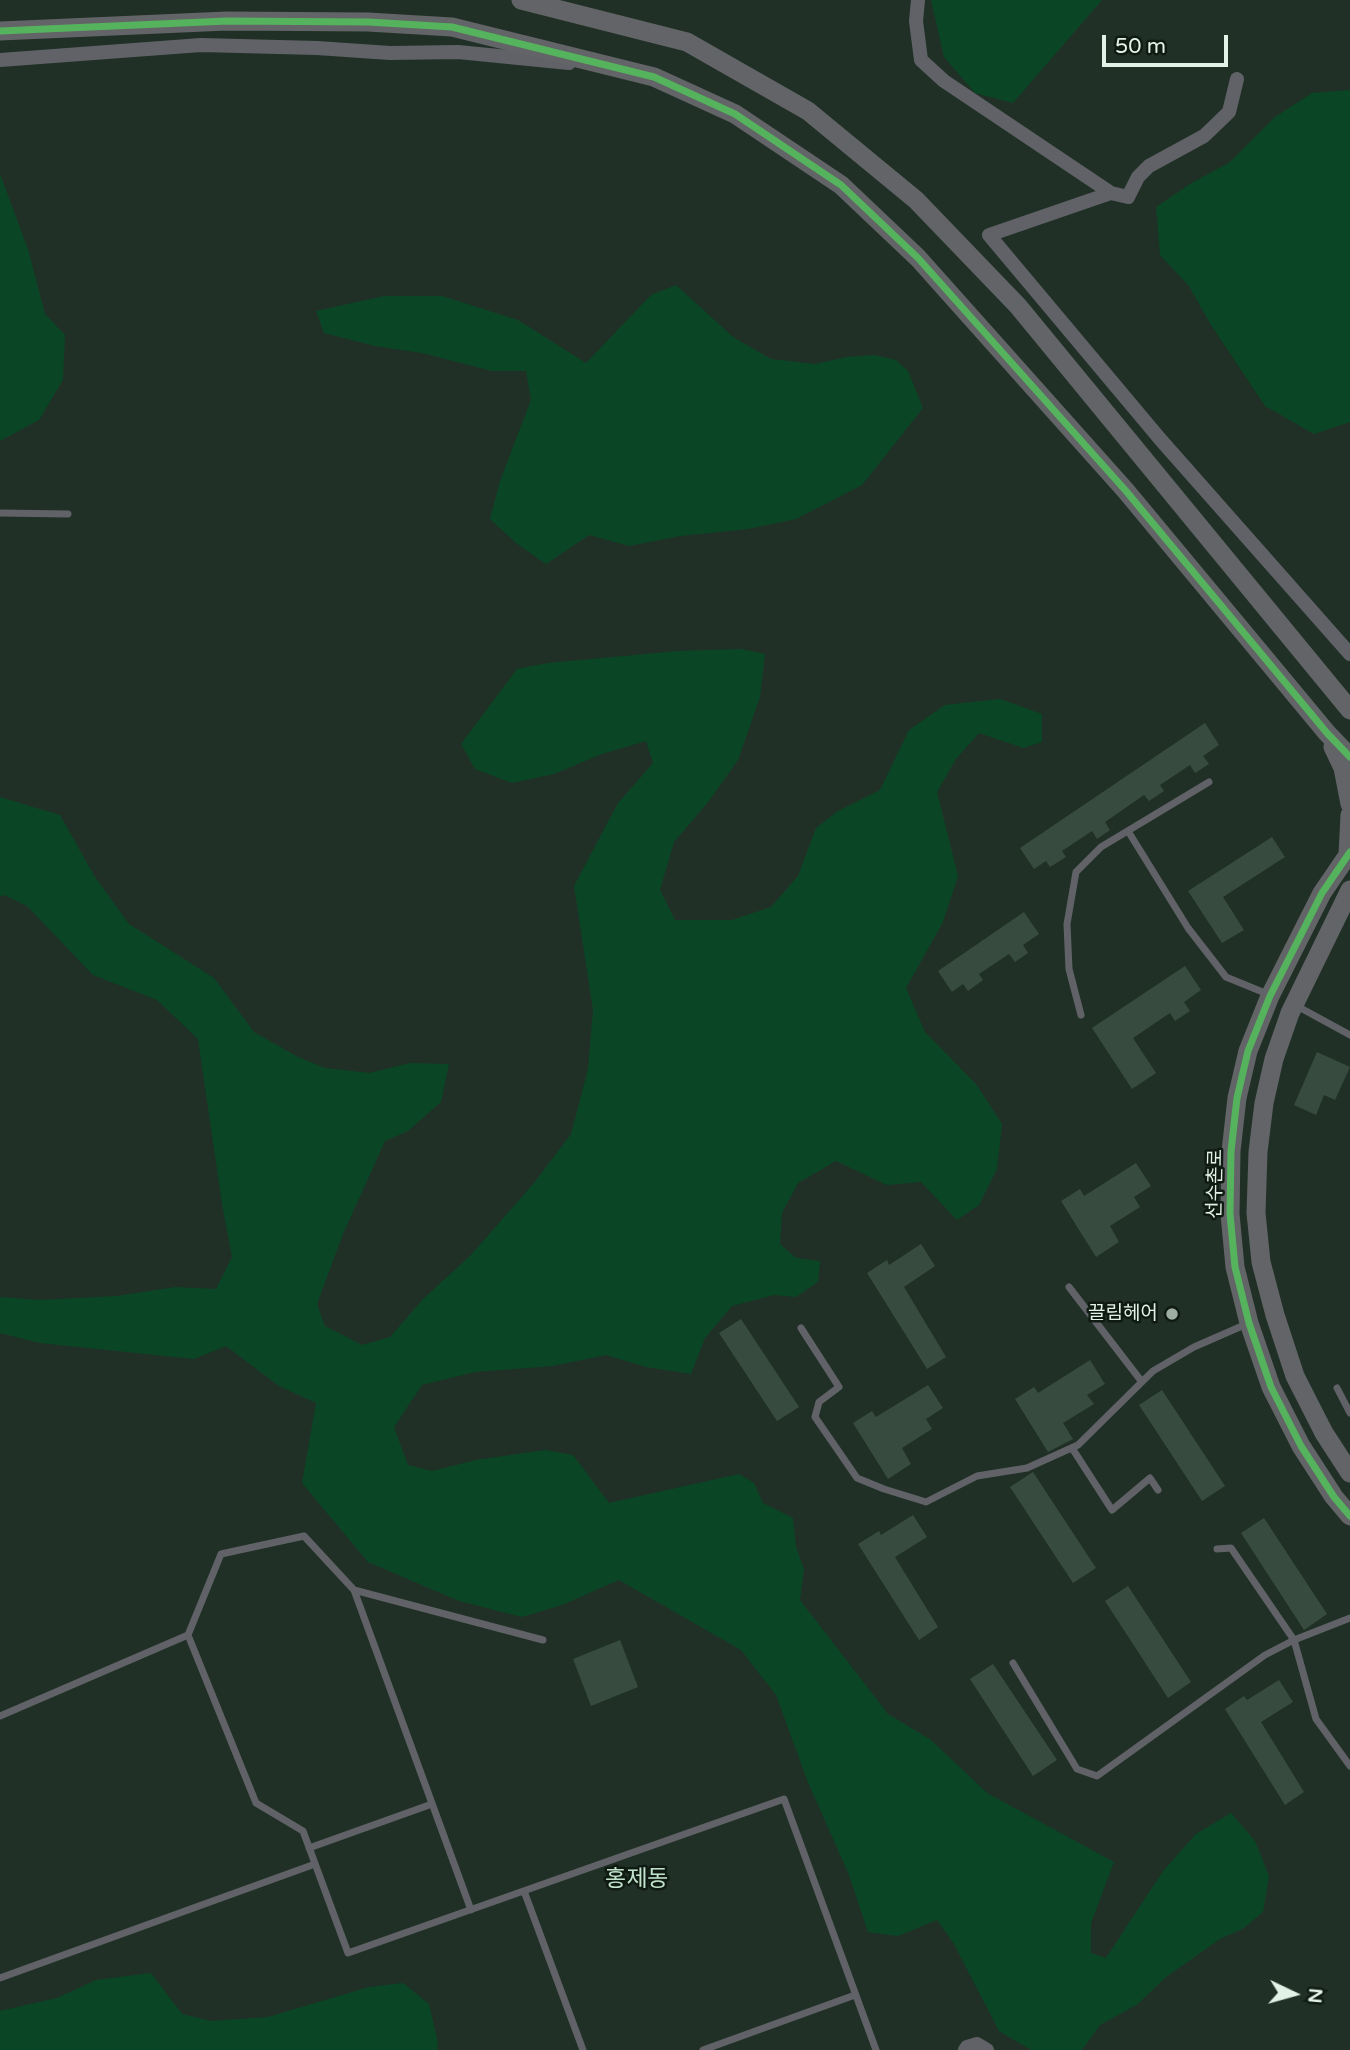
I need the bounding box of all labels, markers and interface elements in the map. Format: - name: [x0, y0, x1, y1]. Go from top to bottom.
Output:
- scale bar: [1105, 21, 1231, 65]
- text: 50 m: [1115, 34, 1166, 59]
- street label: 선수촌로: [1204, 1149, 1228, 1219]
- place label: 끌림헤어: [1088, 1303, 1158, 1325]
- marker: 끌림헤어: [1164, 1306, 1180, 1322]
- district label: 홍제동: [605, 1866, 669, 1894]
- north arrow: [1259, 1959, 1329, 2029]
- text: N: [1303, 1987, 1327, 2004]

